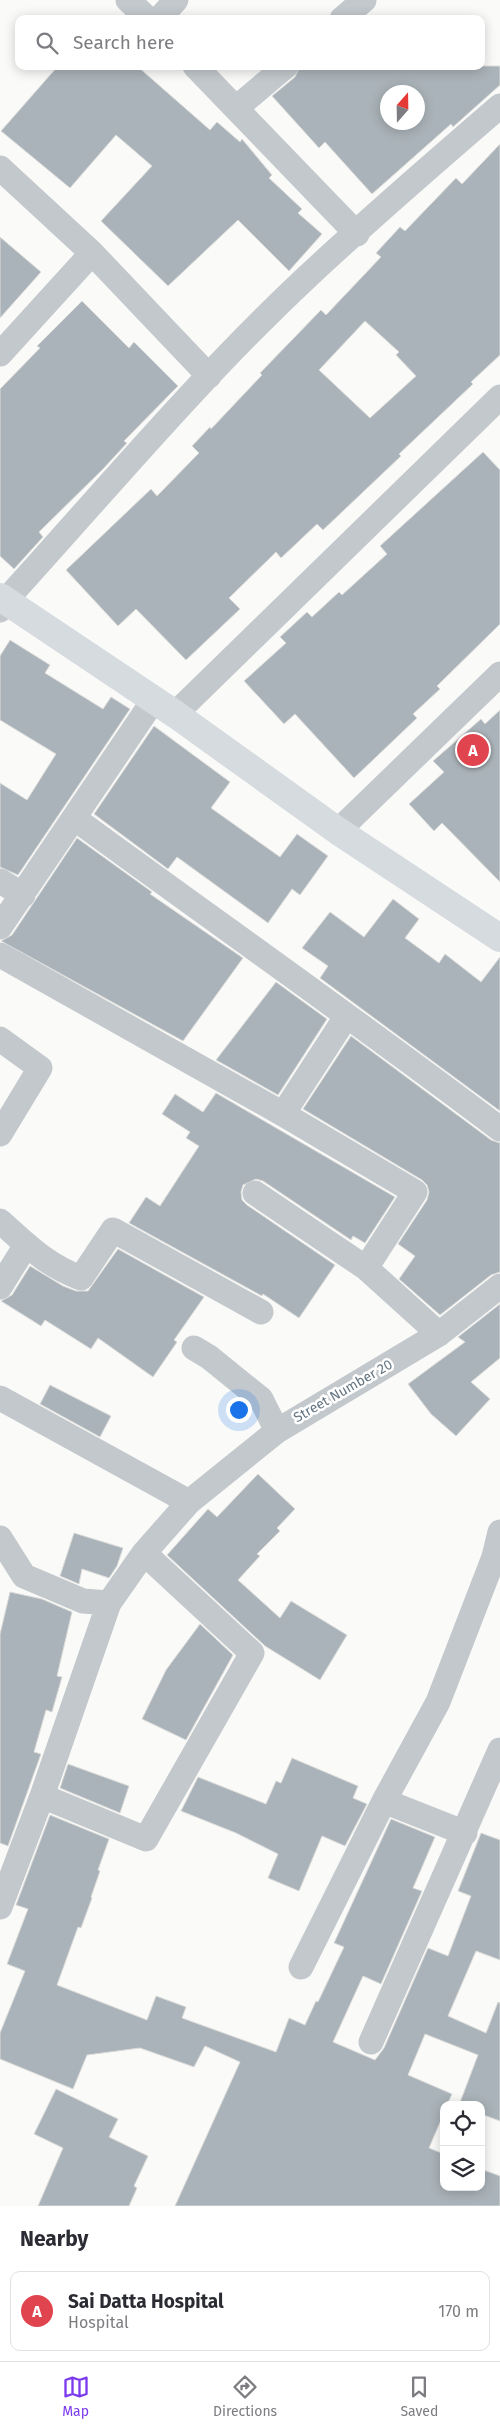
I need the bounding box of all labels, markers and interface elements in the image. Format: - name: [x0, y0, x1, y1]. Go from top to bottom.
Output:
- search box: [15, 15, 485, 70]
- icon: search: [33, 29, 61, 57]
- text: Search here: [73, 31, 174, 54]
- north arrow: [380, 85, 425, 130]
- pin: A: [457, 731, 489, 769]
- street label: Street Number 20: [291, 1356, 396, 1426]
- your location: [226, 1397, 252, 1423]
- map controls: [440, 2101, 485, 2191]
- button: locate: [440, 2101, 485, 2146]
- button: layers: [440, 2146, 485, 2191]
- text: Nearby: [20, 2226, 88, 2252]
- text: Sai Datta Hospital: [68, 2290, 224, 2313]
- text: A: [32, 2302, 42, 2321]
- text: 170 m: [438, 2302, 479, 2321]
- text: Hospital: [68, 2313, 129, 2332]
- tab: Map: [62, 2373, 90, 2420]
- tab: Directions: [213, 2373, 277, 2420]
- tab: Saved: [400, 2373, 438, 2420]

